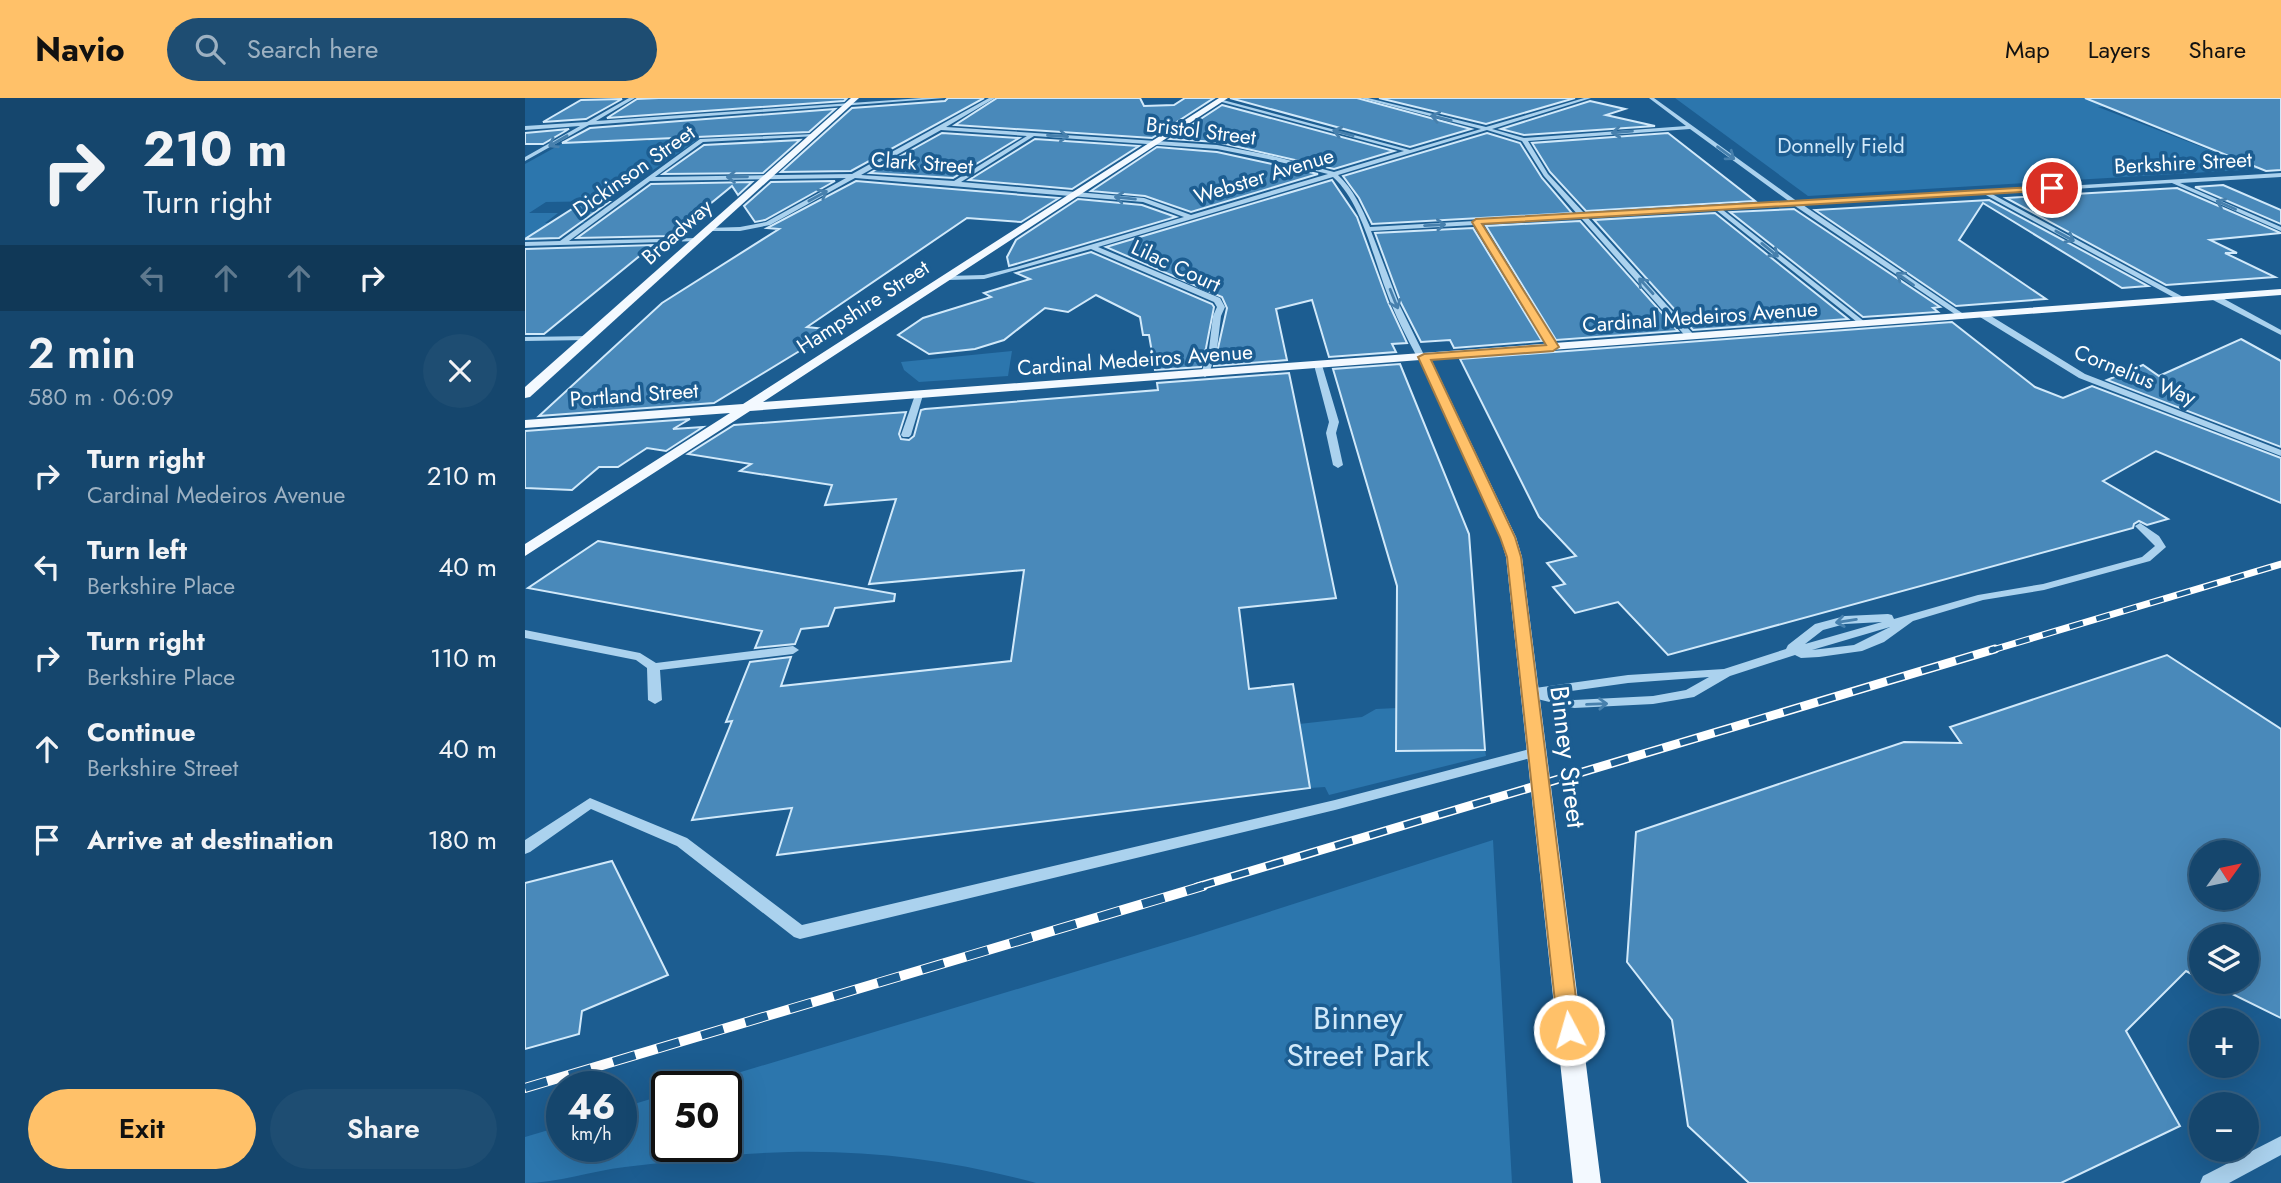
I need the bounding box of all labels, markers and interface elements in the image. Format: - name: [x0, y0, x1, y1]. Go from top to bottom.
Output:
- search box: [167, 18, 657, 81]
- text: Navio: [35, 26, 125, 73]
- icon: search: [191, 30, 229, 68]
- text: Search here: [247, 30, 378, 68]
- text: Map: [2005, 32, 2050, 67]
- text: Layers: [2088, 32, 2150, 67]
- text: Share: [2188, 32, 2246, 67]
- street label: Bristol Street: [1144, 109, 1258, 153]
- one-way arrow: [1431, 110, 1453, 123]
- text: 210 m: [143, 114, 287, 184]
- street label: Dickinson Street: [567, 118, 701, 224]
- icon: right: [28, 126, 119, 217]
- one-way arrow: [1332, 126, 1355, 139]
- one-way arrow: [1611, 126, 1634, 139]
- one-way arrow: [1046, 129, 1069, 142]
- park label: Donnelly Field: [1777, 131, 1905, 161]
- one-way arrow: [548, 134, 568, 148]
- street label: Webster Avenue: [1190, 140, 1338, 212]
- street label: Clark Street: [870, 144, 974, 182]
- street label: Berkshire Street: [2113, 144, 2253, 182]
- one-way arrow: [1716, 146, 1735, 160]
- pin: [2022, 158, 2082, 218]
- icon: arrive: [2033, 169, 2071, 207]
- one-way arrow: [726, 170, 749, 184]
- text: Turn right: [143, 179, 272, 225]
- one-way arrow: [808, 189, 828, 203]
- street label: Broadway: [635, 192, 719, 272]
- one-way arrow: [1114, 192, 1137, 205]
- one-way arrow: [2216, 198, 2238, 211]
- one-way arrow: [1423, 218, 1446, 231]
- one-way arrow: [2055, 230, 2075, 244]
- street label: Lilac Court: [1126, 232, 1226, 300]
- one-way arrow: [1761, 242, 1779, 257]
- street label: Hampshire Street: [791, 253, 935, 361]
- icon: left: [134, 259, 172, 297]
- icon: ahead: [207, 259, 245, 297]
- icon: ahead: [280, 259, 318, 297]
- icon: right: [353, 259, 391, 297]
- one-way arrow: [1896, 272, 1915, 286]
- one-way arrow: [1637, 278, 1654, 295]
- one-way arrow: [1388, 288, 1401, 310]
- street label: Cardinal Medeiros Avenue: [1581, 294, 1819, 340]
- text: 2 min: [28, 323, 136, 384]
- button: close: [423, 334, 497, 408]
- street label: Cardinal Medeiros Avenue: [1016, 337, 1254, 383]
- street label: Cornelius Way: [2070, 337, 2201, 413]
- street label: Portland Street: [569, 376, 699, 414]
- text: 580 m · 06:09: [28, 380, 174, 414]
- text: Turn right: [87, 440, 205, 478]
- icon: right: [28, 457, 66, 495]
- text: 210 m: [427, 457, 497, 495]
- text: Cardinal Medeiros Avenue: [87, 478, 345, 512]
- text: Turn left: [87, 531, 187, 569]
- icon: left: [28, 548, 66, 586]
- text: 40 m: [438, 548, 497, 586]
- text: Berkshire Place: [87, 569, 235, 603]
- one-way arrow: [1835, 615, 1858, 628]
- text: Turn right: [87, 622, 205, 660]
- icon: right: [28, 639, 66, 677]
- text: 110 m: [430, 639, 497, 677]
- text: Berkshire Place: [87, 660, 235, 694]
- street label: Binney Street: [1540, 684, 1596, 831]
- one-way arrow: [1585, 697, 1608, 710]
- text: Continue: [87, 713, 196, 751]
- icon: ahead: [28, 730, 66, 768]
- text: 40 m: [438, 730, 497, 768]
- text: Berkshire Street: [87, 751, 238, 785]
- icon: arrive: [28, 821, 66, 859]
- text: Arrive at destination: [87, 821, 334, 859]
- text: 180 m: [427, 821, 497, 859]
- north arrow: [2189, 840, 2259, 910]
- map controls: [2189, 840, 2259, 1162]
- button: layers: [2189, 924, 2259, 994]
- position arrow: [1532, 993, 1606, 1067]
- park label: Binney Street Park: [1287, 995, 1430, 1078]
- button: +: [2189, 1008, 2259, 1078]
- speed limit sign: 50: [651, 1071, 742, 1162]
- text: 46: [568, 1082, 615, 1132]
- button: Exit: [28, 1089, 256, 1169]
- button: Share: [270, 1089, 497, 1169]
- button: −: [2189, 1092, 2259, 1162]
- text: km/h: [571, 1121, 612, 1147]

